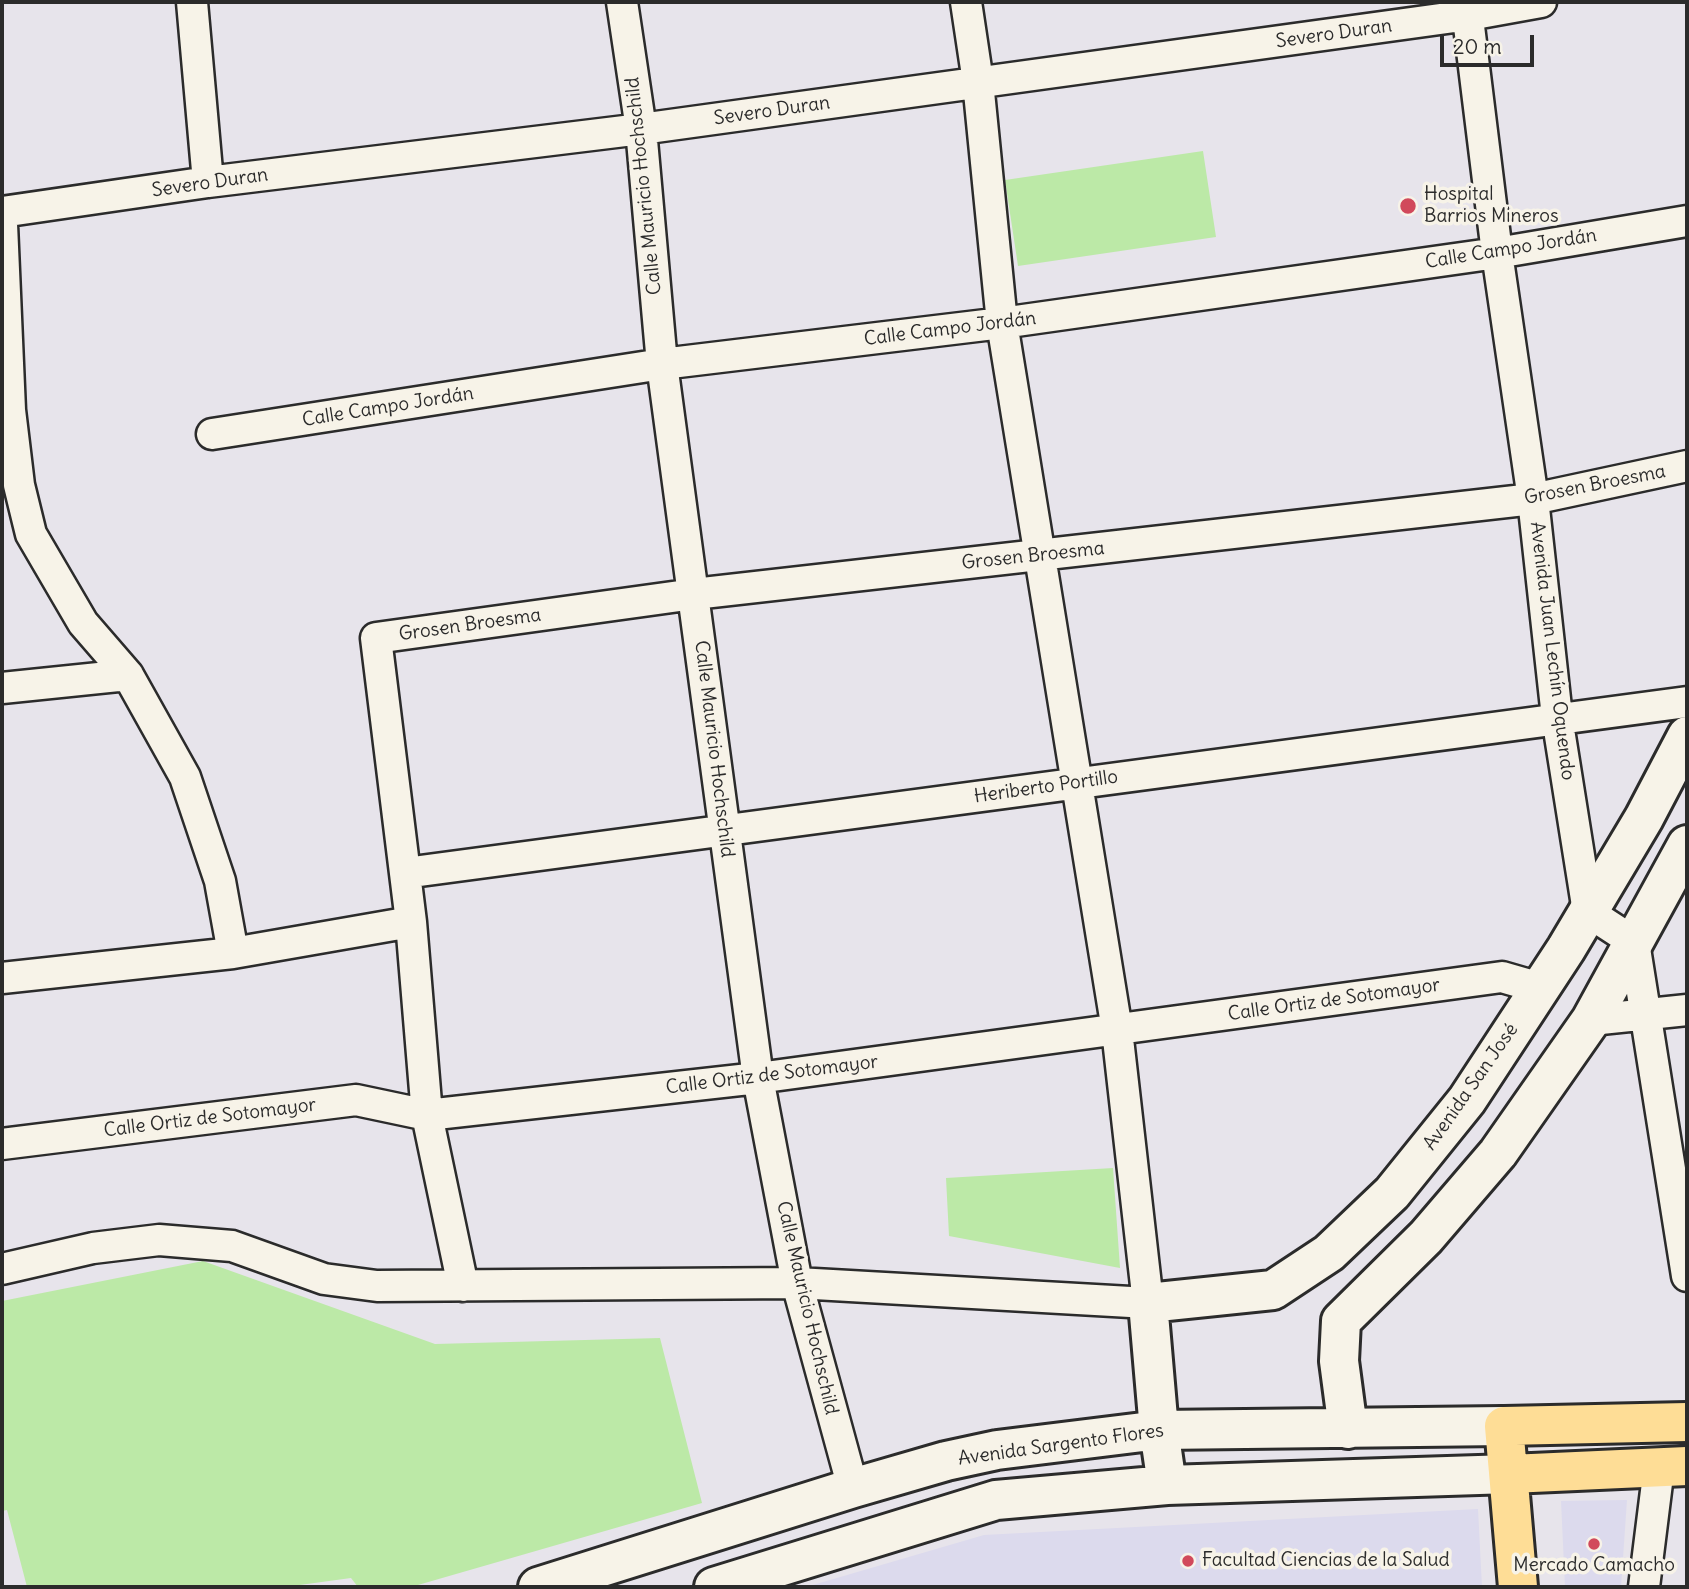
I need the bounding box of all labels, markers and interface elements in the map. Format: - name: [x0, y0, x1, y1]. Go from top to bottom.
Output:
- street label: Severo Duran: [1274, 15, 1394, 53]
- scale bar: [1444, 21, 1538, 65]
- text: 20 m: [1453, 33, 1502, 60]
- street label: Calle Mauricio Hochschild: [621, 76, 667, 296]
- street label: Severo Duran: [712, 92, 832, 130]
- street label: Severo Duran: [150, 164, 270, 202]
- place label: Hospital Barrios Mineros: [1424, 184, 1559, 228]
- marker: Hospital Barrios Mineros: [1398, 196, 1418, 216]
- street label: Calle Campo Jordán: [1424, 224, 1598, 274]
- street label: Calle Campo Jordán: [863, 307, 1037, 351]
- street label: Calle Campo Jordán: [301, 382, 475, 432]
- street label: Grosen Broesma: [1522, 460, 1668, 510]
- street label: Avenida Juan Lechín Oquendo: [1525, 521, 1579, 781]
- street label: Grosen Broesma: [960, 537, 1106, 575]
- street label: Grosen Broesma: [397, 604, 543, 646]
- street label: Calle Mauricio Hochschild: [689, 639, 739, 859]
- street label: Heriberto Portillo: [973, 766, 1119, 808]
- street label: Calle Ortiz de Sotomayor: [1227, 974, 1441, 1026]
- street label: Avenida San José: [1419, 1019, 1523, 1155]
- street label: Calle Ortiz de Sotomayor: [664, 1051, 880, 1099]
- street label: Calle Ortiz de Sotomayor: [102, 1094, 318, 1142]
- street label: Calle Mauricio Hochschild: [771, 1199, 843, 1417]
- street label: Avenida Sargento Flores: [957, 1419, 1165, 1471]
- marker: Mercado Camacho: [1586, 1536, 1602, 1552]
- place label: Facultad Ciencias de la Salud: [1202, 1550, 1450, 1572]
- marker: Facultad Ciencias de la Salud: [1180, 1553, 1196, 1569]
- place label: Mercado Camacho: [1513, 1555, 1675, 1577]

